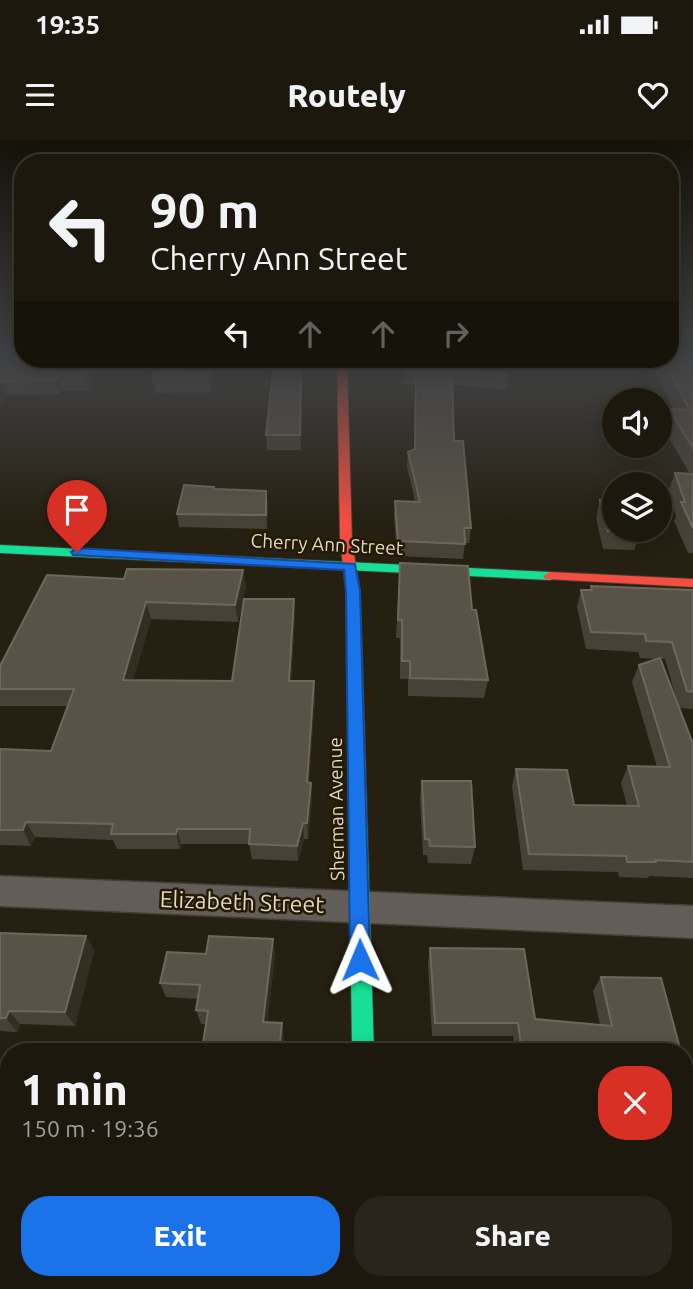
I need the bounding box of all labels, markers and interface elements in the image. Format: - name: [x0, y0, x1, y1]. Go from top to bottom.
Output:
- text: 19:35: [35, 10, 100, 39]
- icon: menu: [21, 76, 59, 114]
- icon: heart: [634, 76, 672, 114]
- text: Routely: [287, 77, 406, 113]
- icon: left: [35, 182, 126, 273]
- text: 90 m: [150, 182, 259, 237]
- text: Cherry Ann Street: [150, 240, 407, 276]
- icon: left: [218, 315, 256, 353]
- icon: ahead: [291, 315, 329, 353]
- icon: ahead: [364, 315, 402, 353]
- icon: right: [437, 315, 475, 353]
- map controls: [602, 388, 672, 542]
- button: sound: [602, 388, 672, 458]
- button: layers: [602, 472, 672, 542]
- pin: [47, 480, 107, 552]
- icon: arrive: [58, 491, 96, 529]
- street label: Cherry Ann Street: [250, 529, 404, 559]
- street label: Sherman Avenue: [324, 737, 348, 881]
- street label: Elizabeth Street: [159, 886, 325, 917]
- position arrow: [323, 923, 397, 997]
- text: 1 min: [21, 1066, 128, 1113]
- button: close: [598, 1066, 672, 1140]
- text: 150 m · 19:36: [21, 1116, 159, 1141]
- button: Exit: [21, 1196, 340, 1276]
- button: Share: [354, 1196, 672, 1276]

